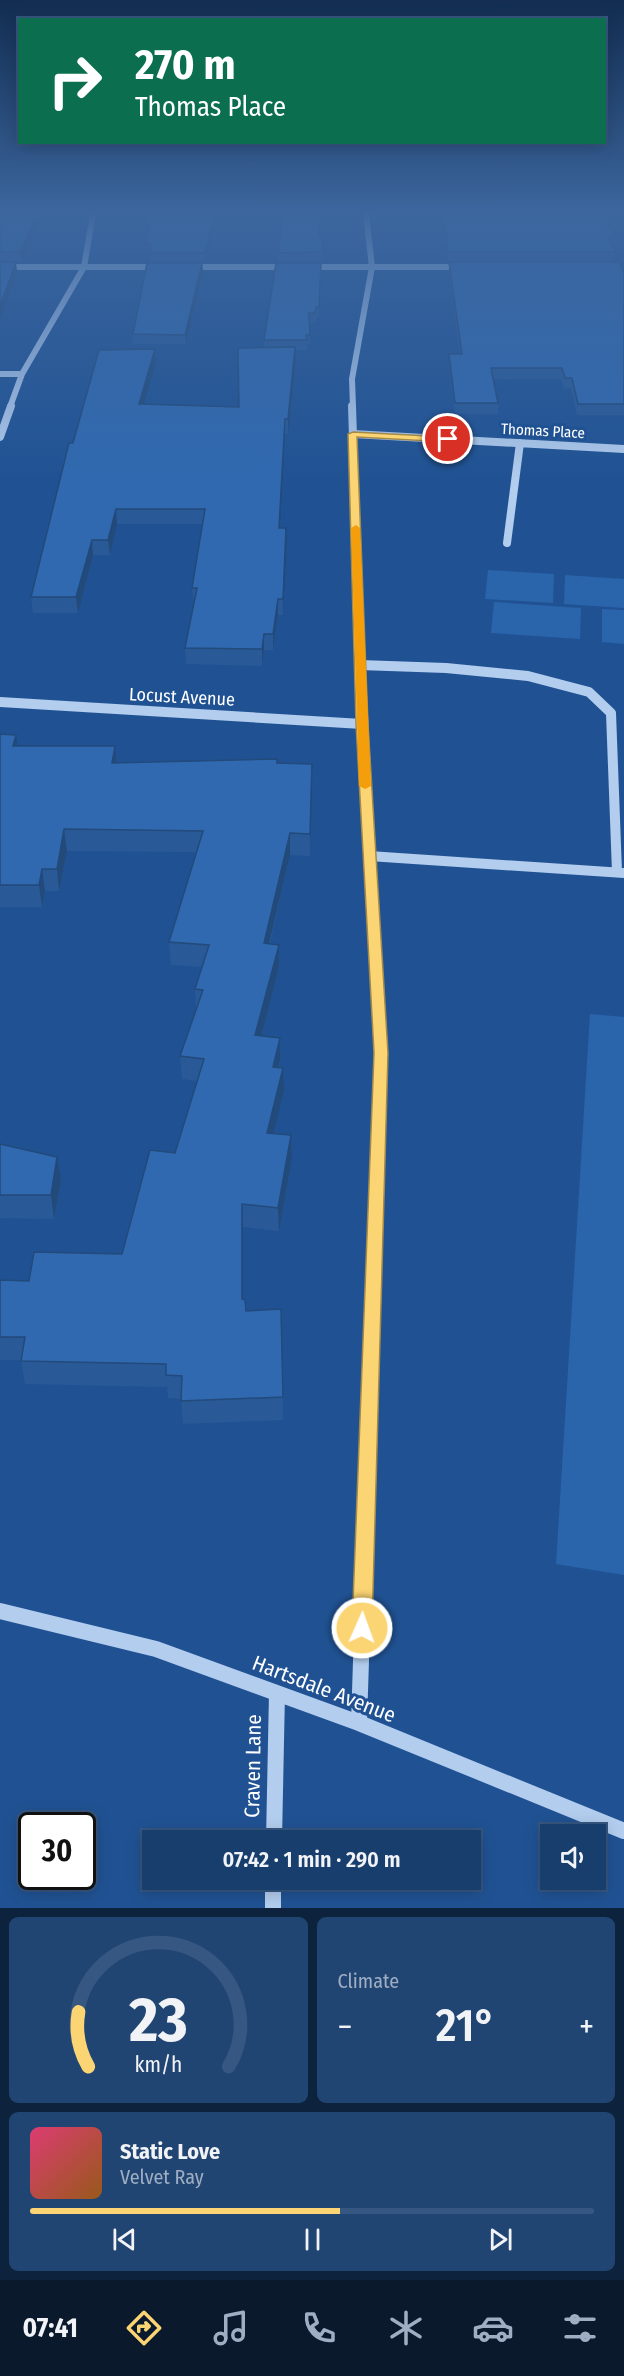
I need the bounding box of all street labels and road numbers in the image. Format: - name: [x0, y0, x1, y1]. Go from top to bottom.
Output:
- street label: Thomas Place: [501, 420, 585, 442]
- street label: Locust Avenue: [129, 683, 236, 711]
- street label: Hartsdale Avenue: [249, 1650, 399, 1728]
- street label: Craven Lane: [239, 1714, 267, 1818]

